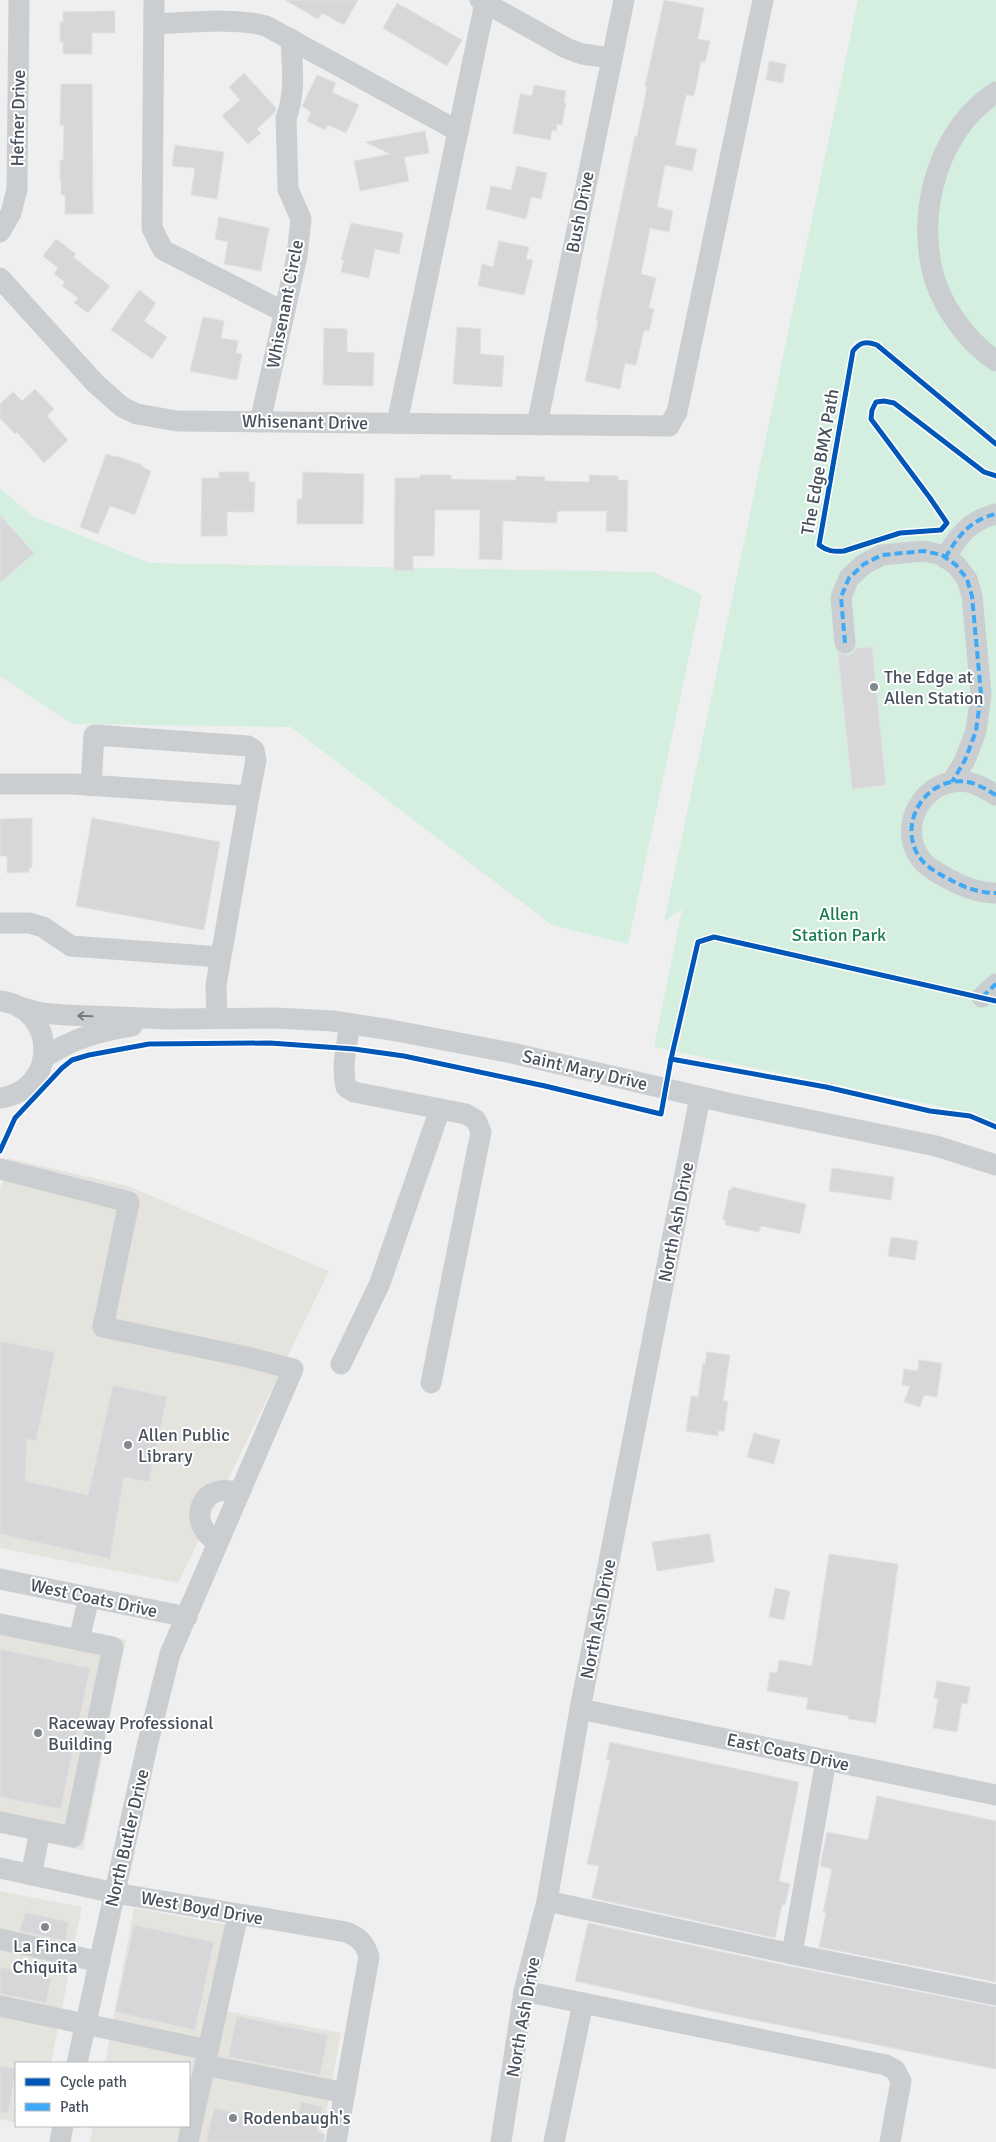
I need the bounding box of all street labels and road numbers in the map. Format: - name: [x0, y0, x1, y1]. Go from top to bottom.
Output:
- street label: Hefner Drive: [6, 69, 30, 167]
- street label: Bush Drive: [561, 169, 599, 255]
- street label: Whisenant Circle: [262, 238, 308, 370]
- street label: The Edge BMX Path: [796, 387, 844, 537]
- street label: Whisenant Drive: [242, 410, 368, 434]
- street label: Saint Mary Drive: [520, 1045, 650, 1095]
- street label: North Ash Drive: [654, 1160, 698, 1284]
- street label: North Ash Drive: [576, 1557, 620, 1681]
- street label: West Coats Drive: [29, 1574, 159, 1622]
- street label: East Coats Drive: [725, 1728, 851, 1776]
- street label: North Butler Drive: [100, 1767, 154, 1909]
- street label: West Boyd Drive: [139, 1886, 265, 1930]
- street label: North Ash Drive: [502, 1955, 544, 2079]

